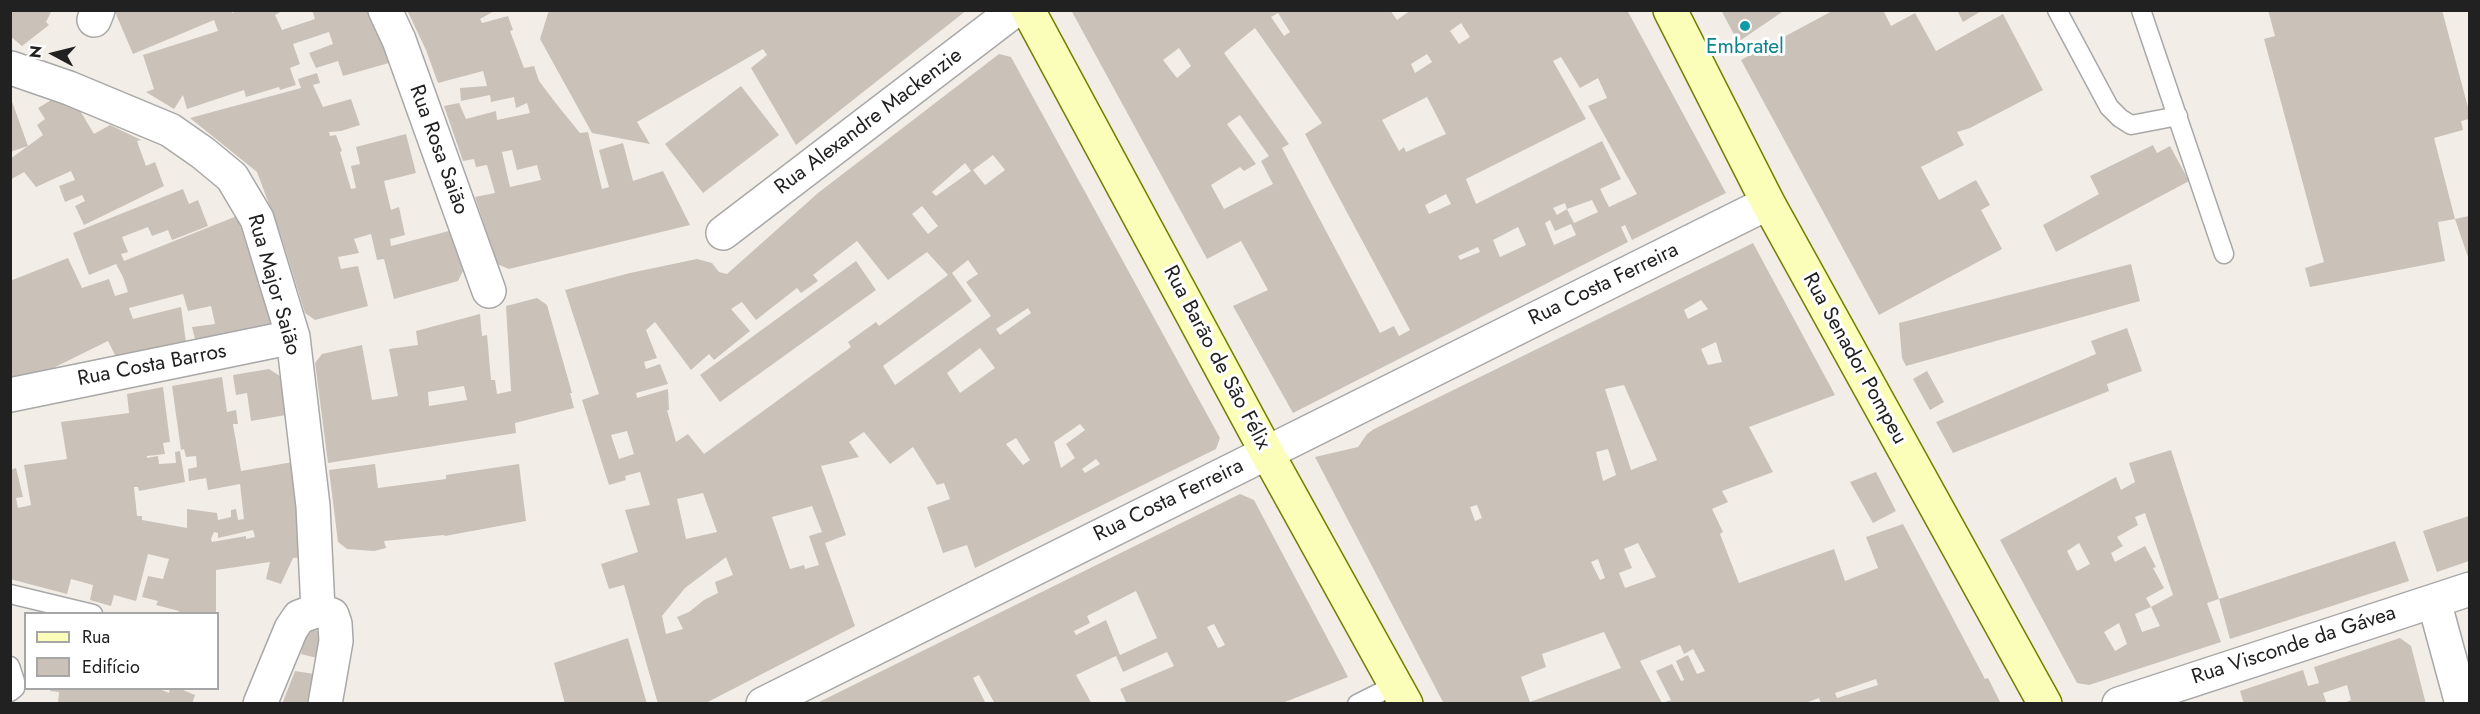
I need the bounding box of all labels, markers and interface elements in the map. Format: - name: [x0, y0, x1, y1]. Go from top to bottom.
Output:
- marker: Embratel: [1738, 19, 1752, 33]
- north arrow: [24, 24, 84, 84]
- place label: Embratel: [1706, 35, 1784, 61]
- street label: Rua Alexandre Mackenzie: [770, 43, 968, 201]
- text: N: [23, 44, 48, 59]
- street label: Rua Rosa Saião: [403, 82, 473, 218]
- street label: Rua Major Saião: [241, 212, 305, 358]
- street label: Rua Costa Ferreira: [1525, 238, 1683, 332]
- street label: Rua Barão de São Félix: [1157, 262, 1275, 454]
- street label: Rua Senador Pompeu: [1796, 269, 1912, 449]
- street label: Rua Costa Barros: [76, 339, 228, 393]
- street label: Rua Costa Ferreira: [1090, 454, 1248, 548]
- street label: Rua Visconde da Gávea: [2189, 601, 2399, 691]
- legend: [24, 612, 219, 690]
- text: Rua: [82, 624, 110, 650]
- text: Edifício: [82, 654, 140, 680]

